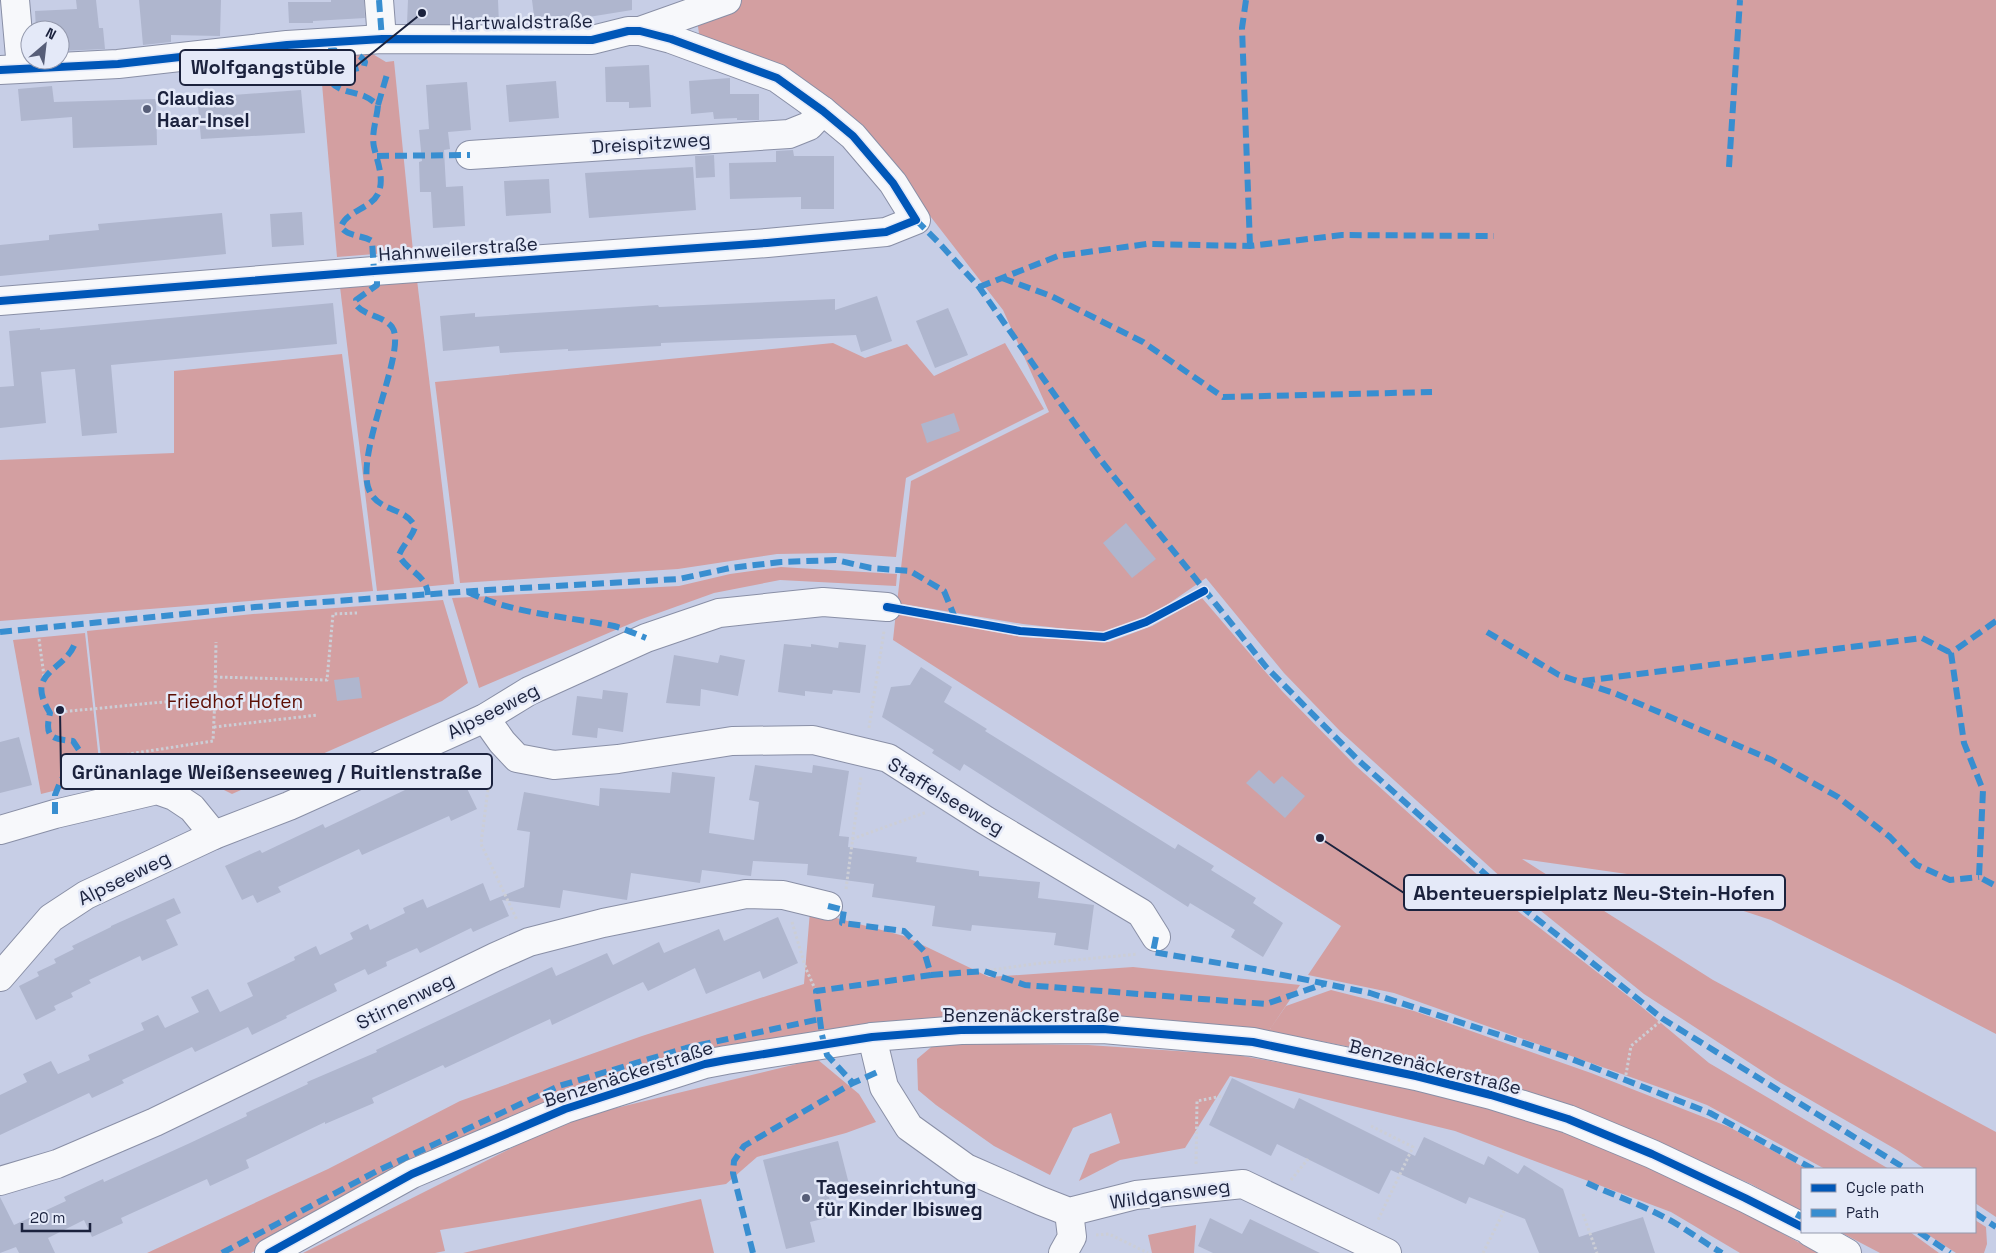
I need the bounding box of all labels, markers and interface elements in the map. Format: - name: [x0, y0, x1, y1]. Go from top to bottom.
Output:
- street label: Hartwaldstraße: [451, 8, 593, 36]
- north arrow: [20, 20, 70, 70]
- text: N: [43, 23, 59, 44]
- callout: Wolfgangstüble: [180, 50, 355, 85]
- text: Wolfgangstüble: [191, 54, 345, 80]
- place label: Claudias Haar-Insel: [157, 86, 250, 133]
- marker: Claudias Haar-Insel: [141, 103, 153, 115]
- street label: Dreispitzweg: [591, 126, 711, 160]
- street label: Hahnweilerstraße: [377, 231, 539, 267]
- street label: Alpseeweg: [443, 677, 543, 745]
- park label: Friedhof Hofen: [167, 689, 303, 714]
- street label: Staffelseeweg: [883, 751, 1009, 841]
- callout: Grünanlage Weißenseeweg / Ruitlenstraße: [61, 754, 492, 789]
- text: Grünanlage Weißenseeweg / Ruitlenstraße: [72, 759, 482, 785]
- street label: Alpseeweg: [74, 845, 174, 911]
- callout: Abenteuerspielplatz Neu-Stein-Hofen: [1404, 875, 1785, 910]
- text: Abenteuerspielplatz Neu-Stein-Hofen: [1413, 880, 1775, 906]
- street label: Stirnenweg: [352, 967, 458, 1035]
- street label: Benzenäckerstraße: [942, 1003, 1120, 1028]
- street label: Benzenäckerstraße: [1346, 1033, 1524, 1101]
- street label: Benzenäckerstraße: [540, 1035, 716, 1113]
- legend: [1801, 1168, 1976, 1233]
- street label: Wildgansweg: [1108, 1173, 1232, 1215]
- place label: Tageseinrichtung für Kinder Ibisweg: [816, 1175, 983, 1222]
- text: Cycle path: [1846, 1178, 1924, 1197]
- marker: Tageseinrichtung für Kinder Ibisweg: [800, 1192, 812, 1204]
- scale bar: [22, 1200, 90, 1232]
- text: Path: [1846, 1203, 1879, 1222]
- text: 20 m: [30, 1208, 65, 1227]

